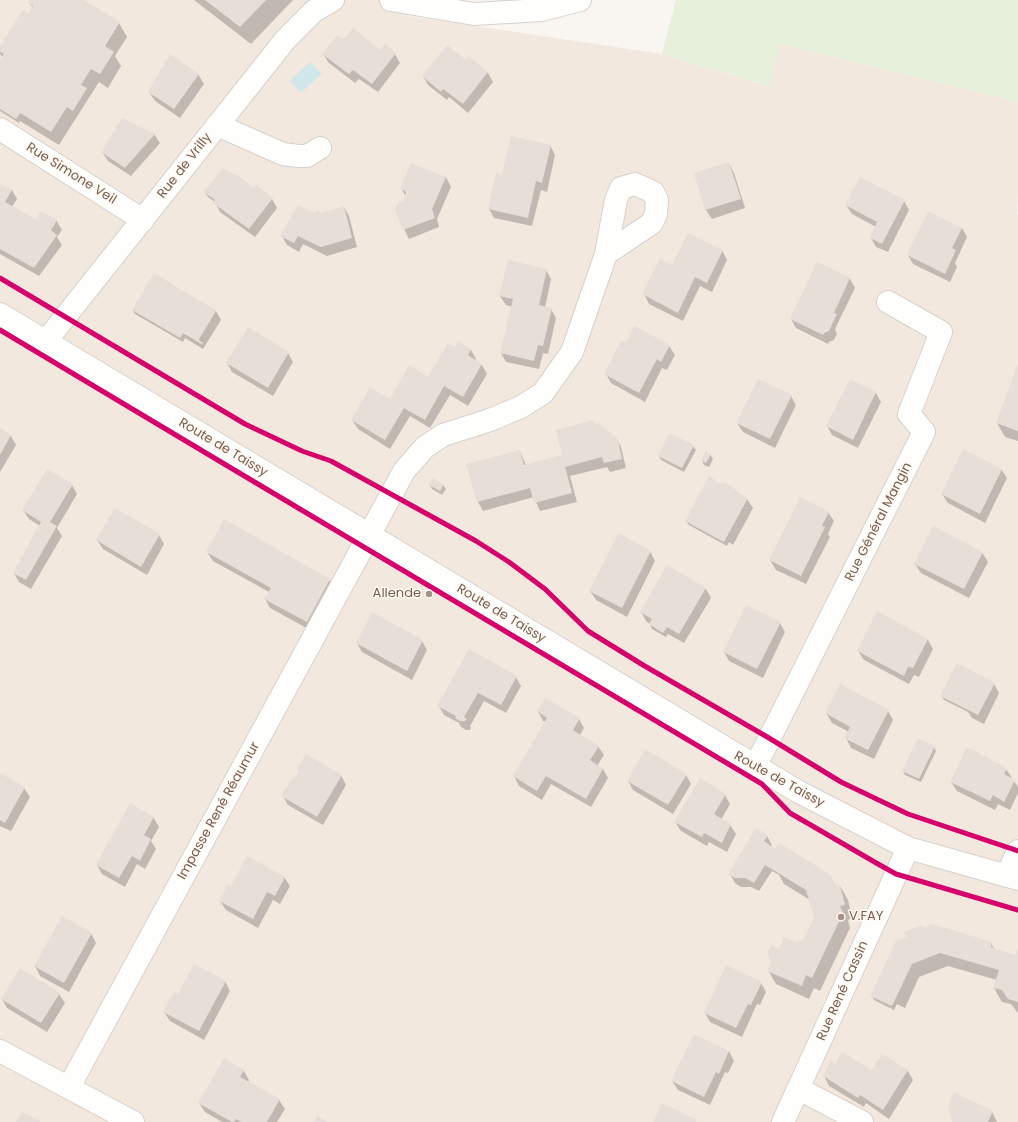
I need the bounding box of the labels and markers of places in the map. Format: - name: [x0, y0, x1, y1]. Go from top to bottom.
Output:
- place label: Allende: [373, 586, 421, 602]
- marker: Allende: [424, 589, 434, 599]
- place label: V.FAY: [849, 909, 883, 925]
- marker: V.FAY: [836, 912, 846, 922]

